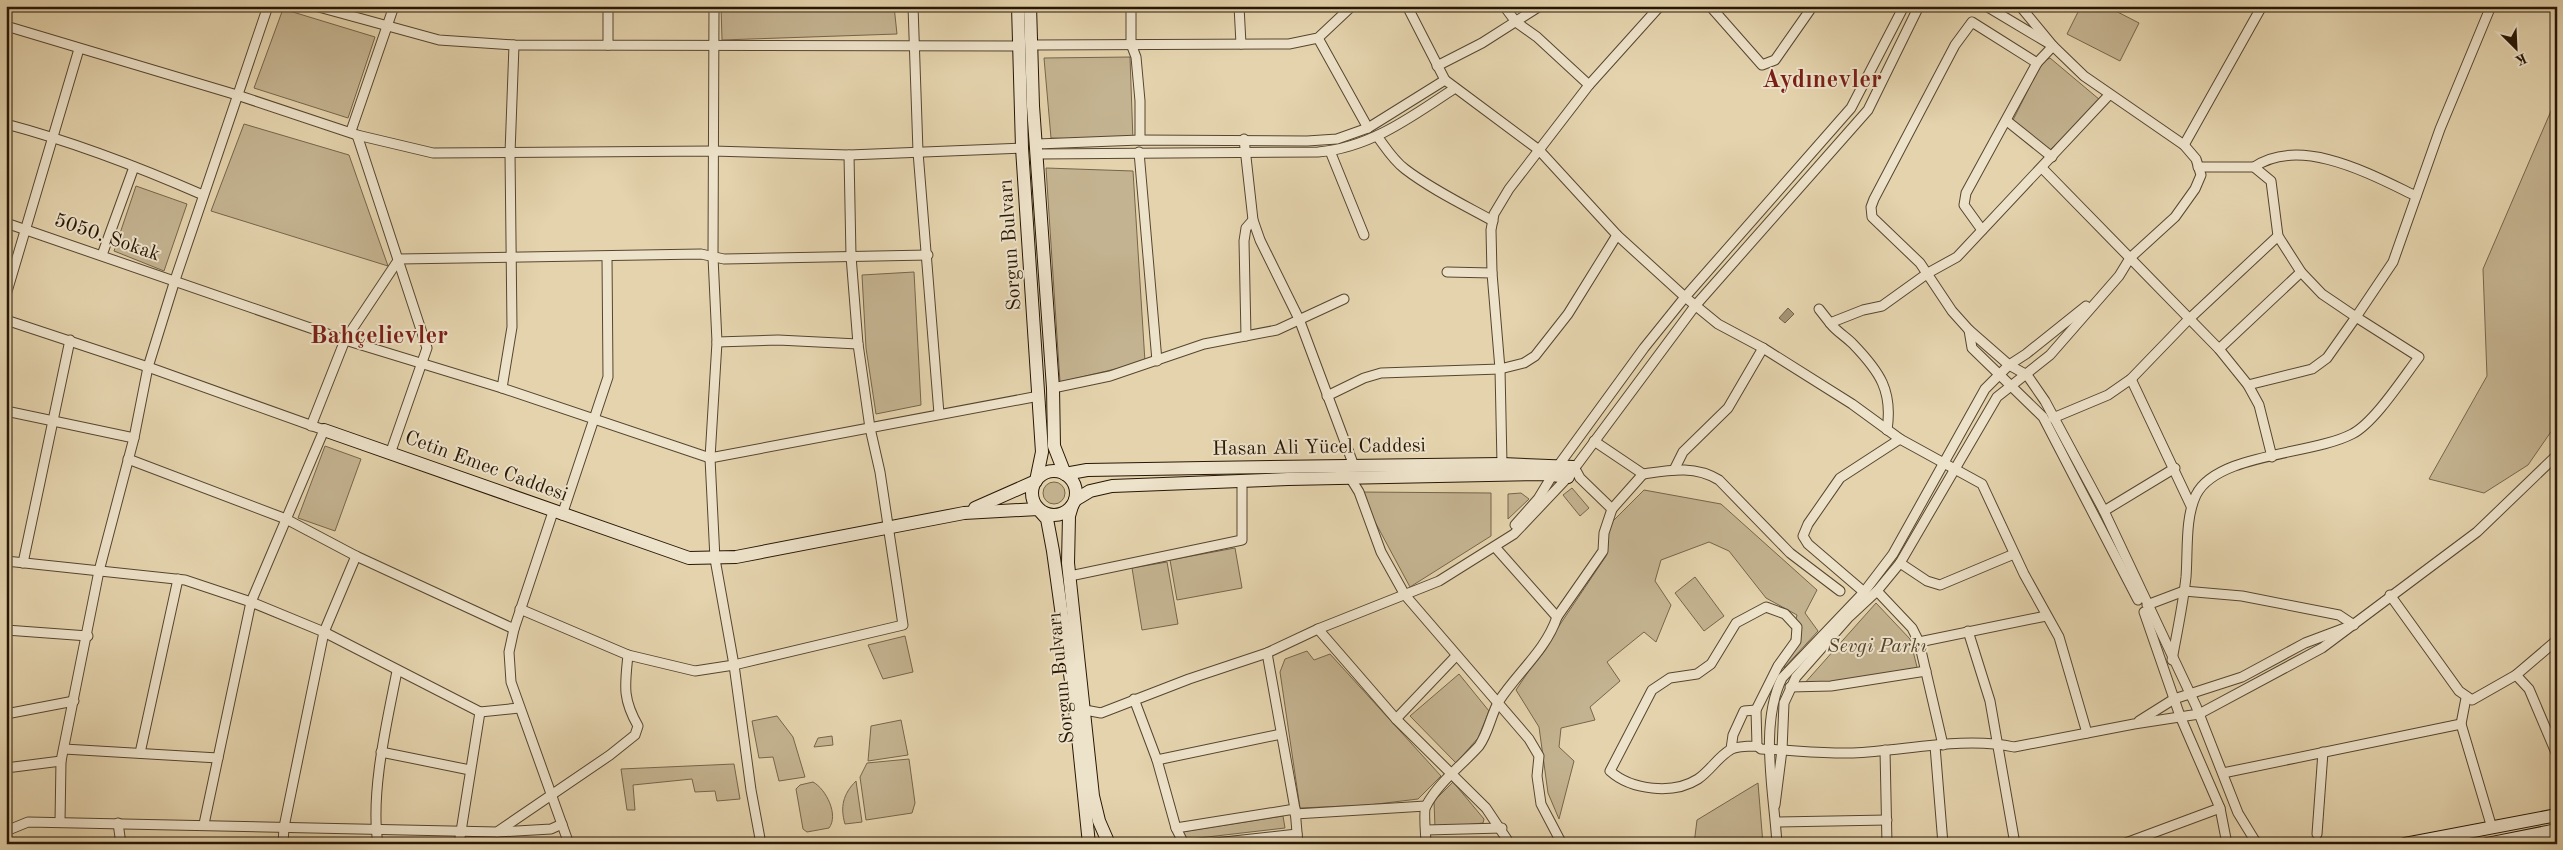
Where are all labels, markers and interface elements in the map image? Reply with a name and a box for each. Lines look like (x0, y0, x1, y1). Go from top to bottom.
north arrow (2490, 22, 2540, 72)
text: K (2513, 50, 2529, 68)
district label: Aydınevler (1762, 68, 1882, 93)
street label: Sorgun Bulvarı (996, 179, 1026, 311)
street label: 5050. Sokak (51, 211, 163, 265)
district label: Bahçelievler (310, 324, 448, 349)
street label: Cetin Emec Caddesi (402, 428, 570, 506)
street label: Hasan Ali Yücel Caddesi (1212, 436, 1426, 460)
street label: Sorgun Bulvarı (1045, 611, 1079, 745)
park label: Sevgi Parkı (1827, 637, 1927, 657)

